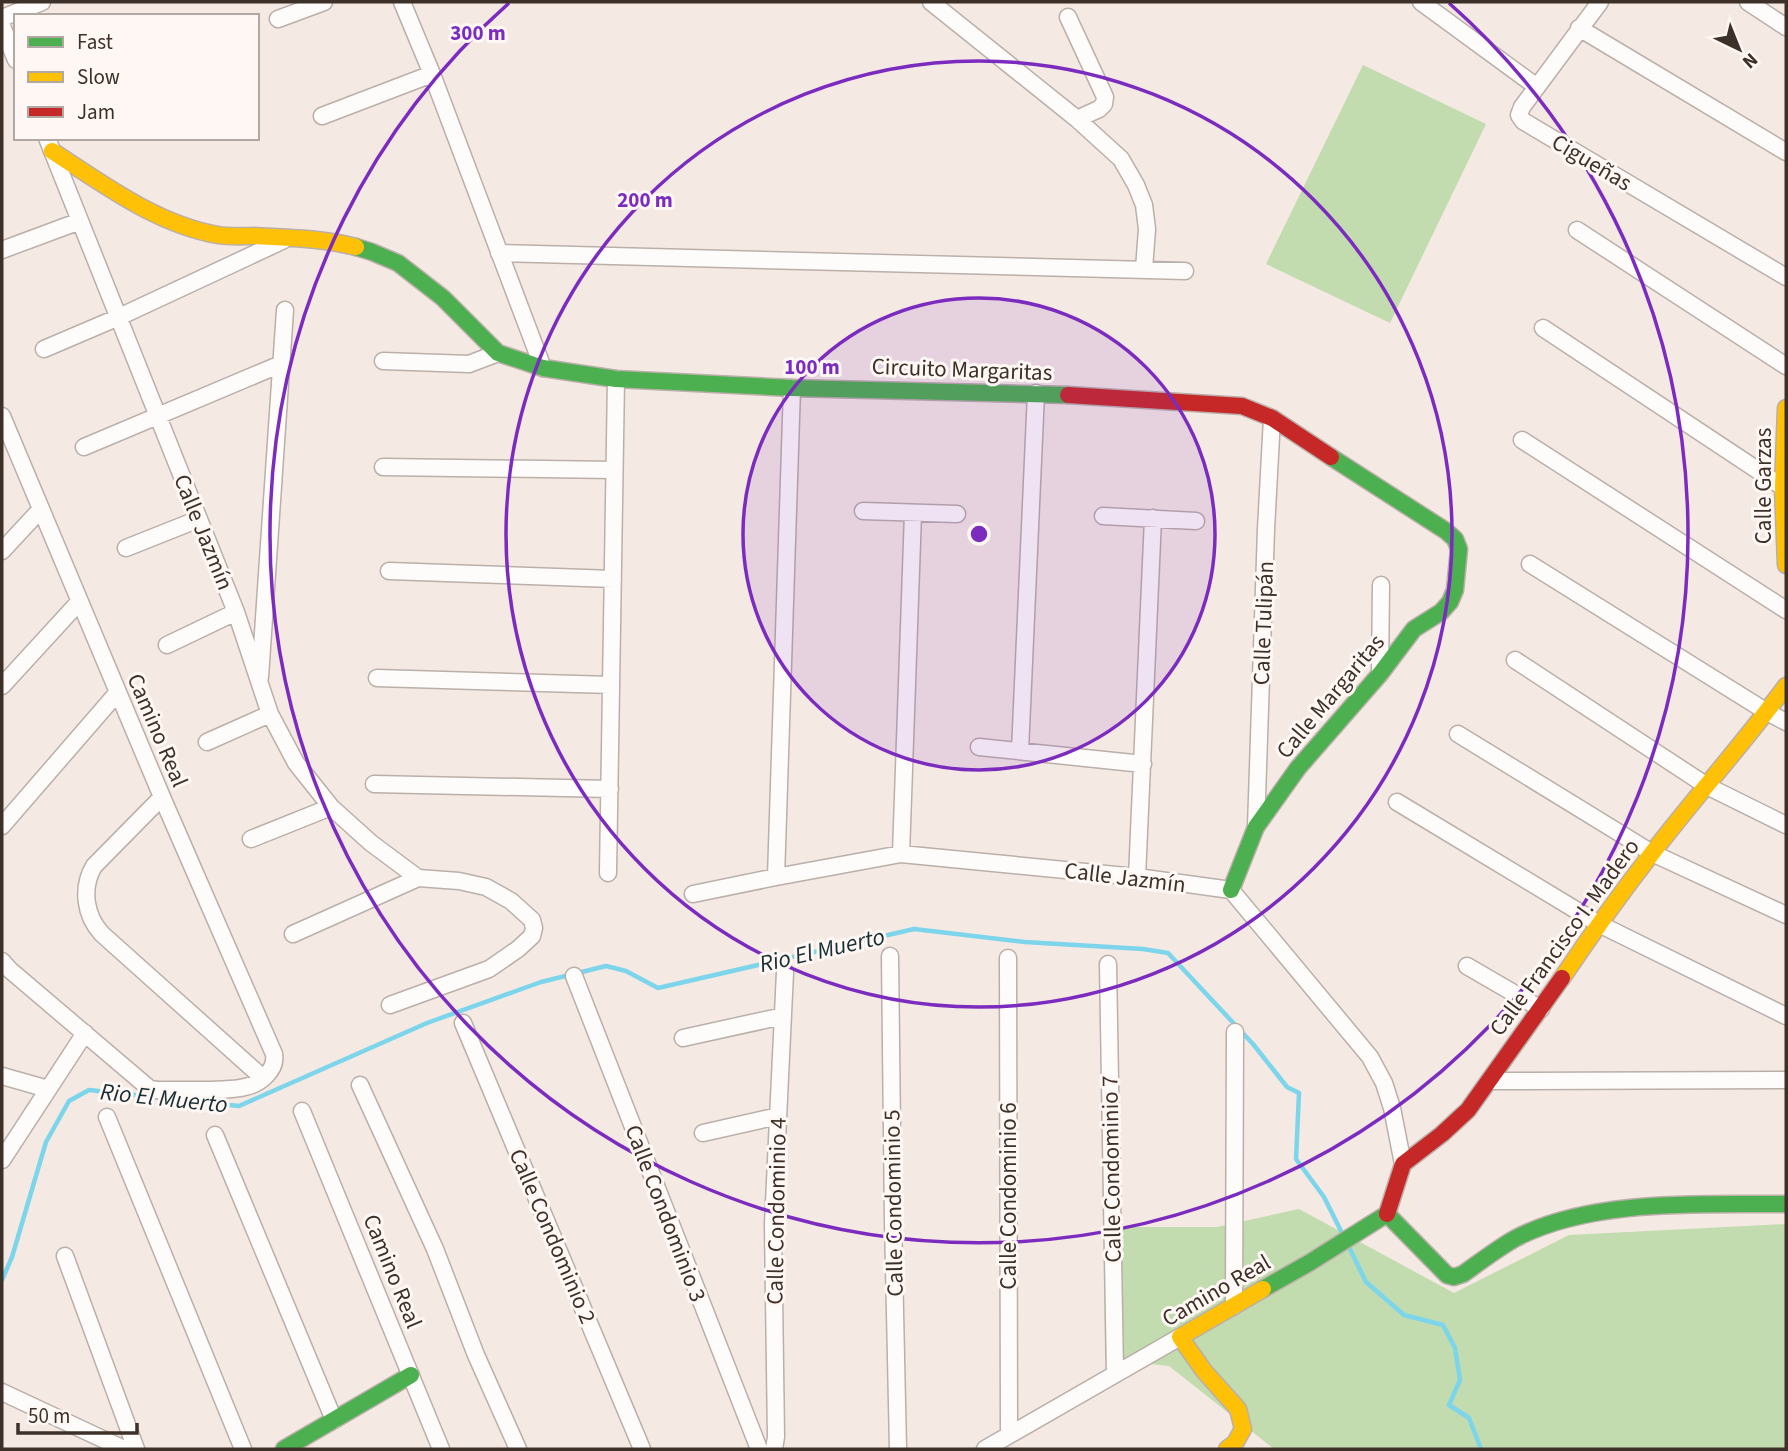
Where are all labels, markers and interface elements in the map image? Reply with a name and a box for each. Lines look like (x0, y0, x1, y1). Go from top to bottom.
legend (14, 14, 259, 140)
north arrow (1704, 14, 1774, 84)
text: 300 m (450, 18, 506, 48)
text: Fast (77, 27, 113, 57)
text: N (1736, 46, 1763, 75)
text: Slow (77, 62, 120, 92)
text: Jam (77, 97, 115, 127)
street label: Cigueñas (1545, 126, 1638, 199)
text: 200 m (617, 185, 673, 215)
street label: Circuito Margaritas (871, 350, 1053, 389)
text: 100 m (784, 352, 840, 382)
street label: Calle Garzas (1747, 428, 1780, 544)
street label: Calle Jazmín (165, 469, 242, 595)
centre of rings (967, 522, 991, 546)
street label: Calle Tulipán (1245, 560, 1282, 686)
street label: Calle Margaritas (1268, 627, 1392, 766)
street label: Camino Real (119, 668, 196, 792)
street label: Calle Francisco I. Madero (1481, 832, 1647, 1043)
street label: Calle Jazmín (1062, 854, 1188, 901)
water label: Rio El Muerto (756, 919, 888, 982)
water label: Rio El Muerto (98, 1074, 229, 1123)
street label: Calle Condominio 7 (1093, 1075, 1130, 1263)
street label: Calle Condominio 6 (992, 1102, 1025, 1290)
street label: Calle Condominio 5 (875, 1109, 912, 1297)
street label: Calle Condominio 4 (758, 1117, 795, 1305)
street label: Calle Condominio 3 (617, 1120, 715, 1307)
street label: Calle Condominio 2 (501, 1144, 604, 1329)
street label: Camino Real (355, 1209, 430, 1333)
street label: Camino Real (1156, 1246, 1277, 1335)
scale bar (18, 1392, 136, 1436)
text: 50 m (28, 1401, 70, 1431)

